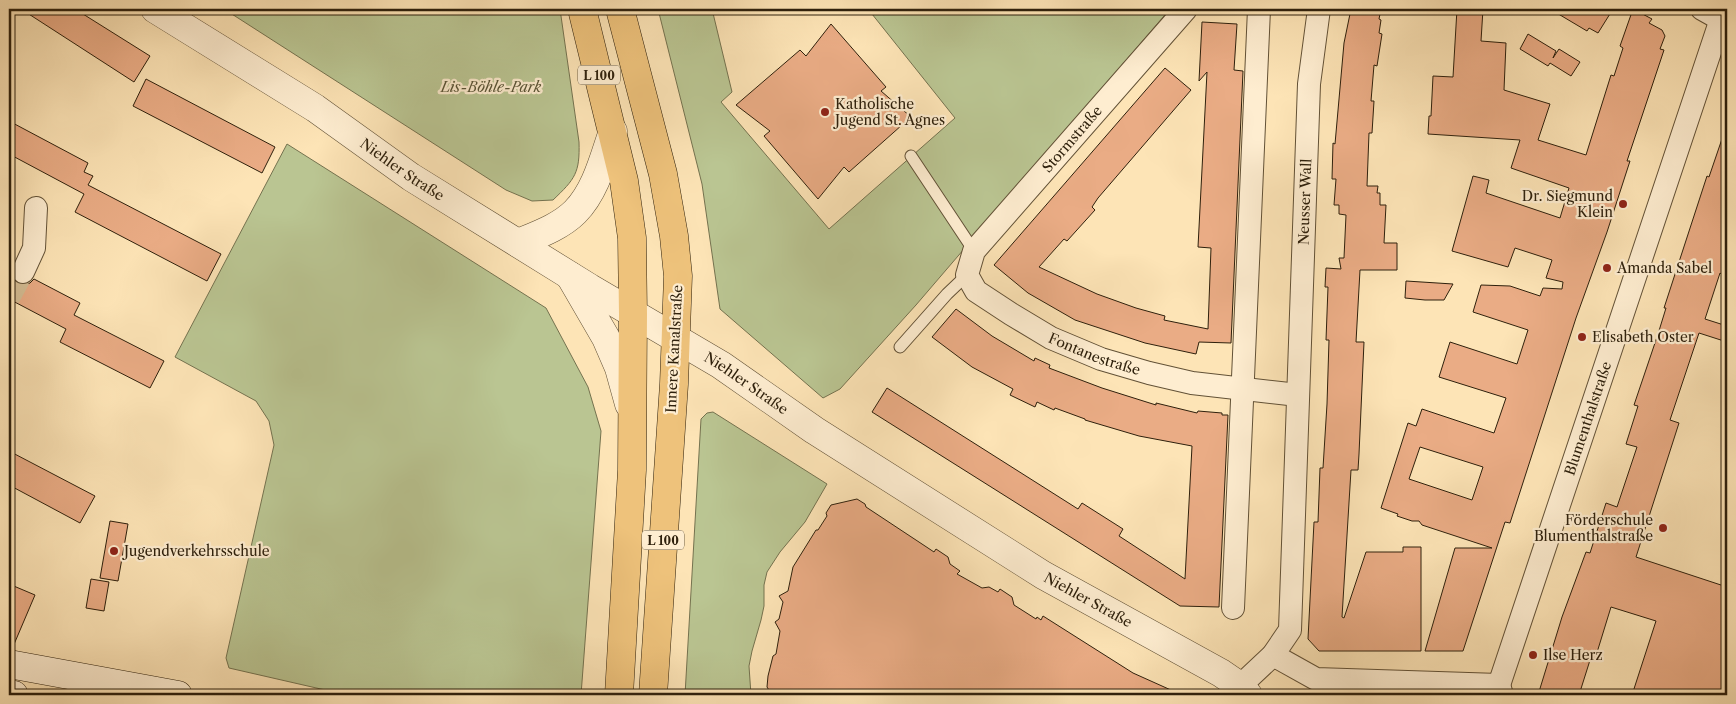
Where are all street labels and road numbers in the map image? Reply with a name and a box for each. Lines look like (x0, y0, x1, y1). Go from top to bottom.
road number: L 100 (578, 66, 620, 84)
street label: Stormstraße (1038, 102, 1106, 176)
street label: Niehler Straße (357, 134, 448, 205)
street label: Neusser Wall (1294, 158, 1315, 245)
street label: Innere Kanalstraße (662, 284, 686, 414)
street label: Fontanestraße (1046, 329, 1143, 379)
street label: Niehler Straße (701, 348, 792, 418)
street label: Blumenthalstraße (1560, 359, 1615, 478)
road number: L 100 (642, 530, 684, 550)
street label: Niehler Straße (1041, 568, 1135, 631)

